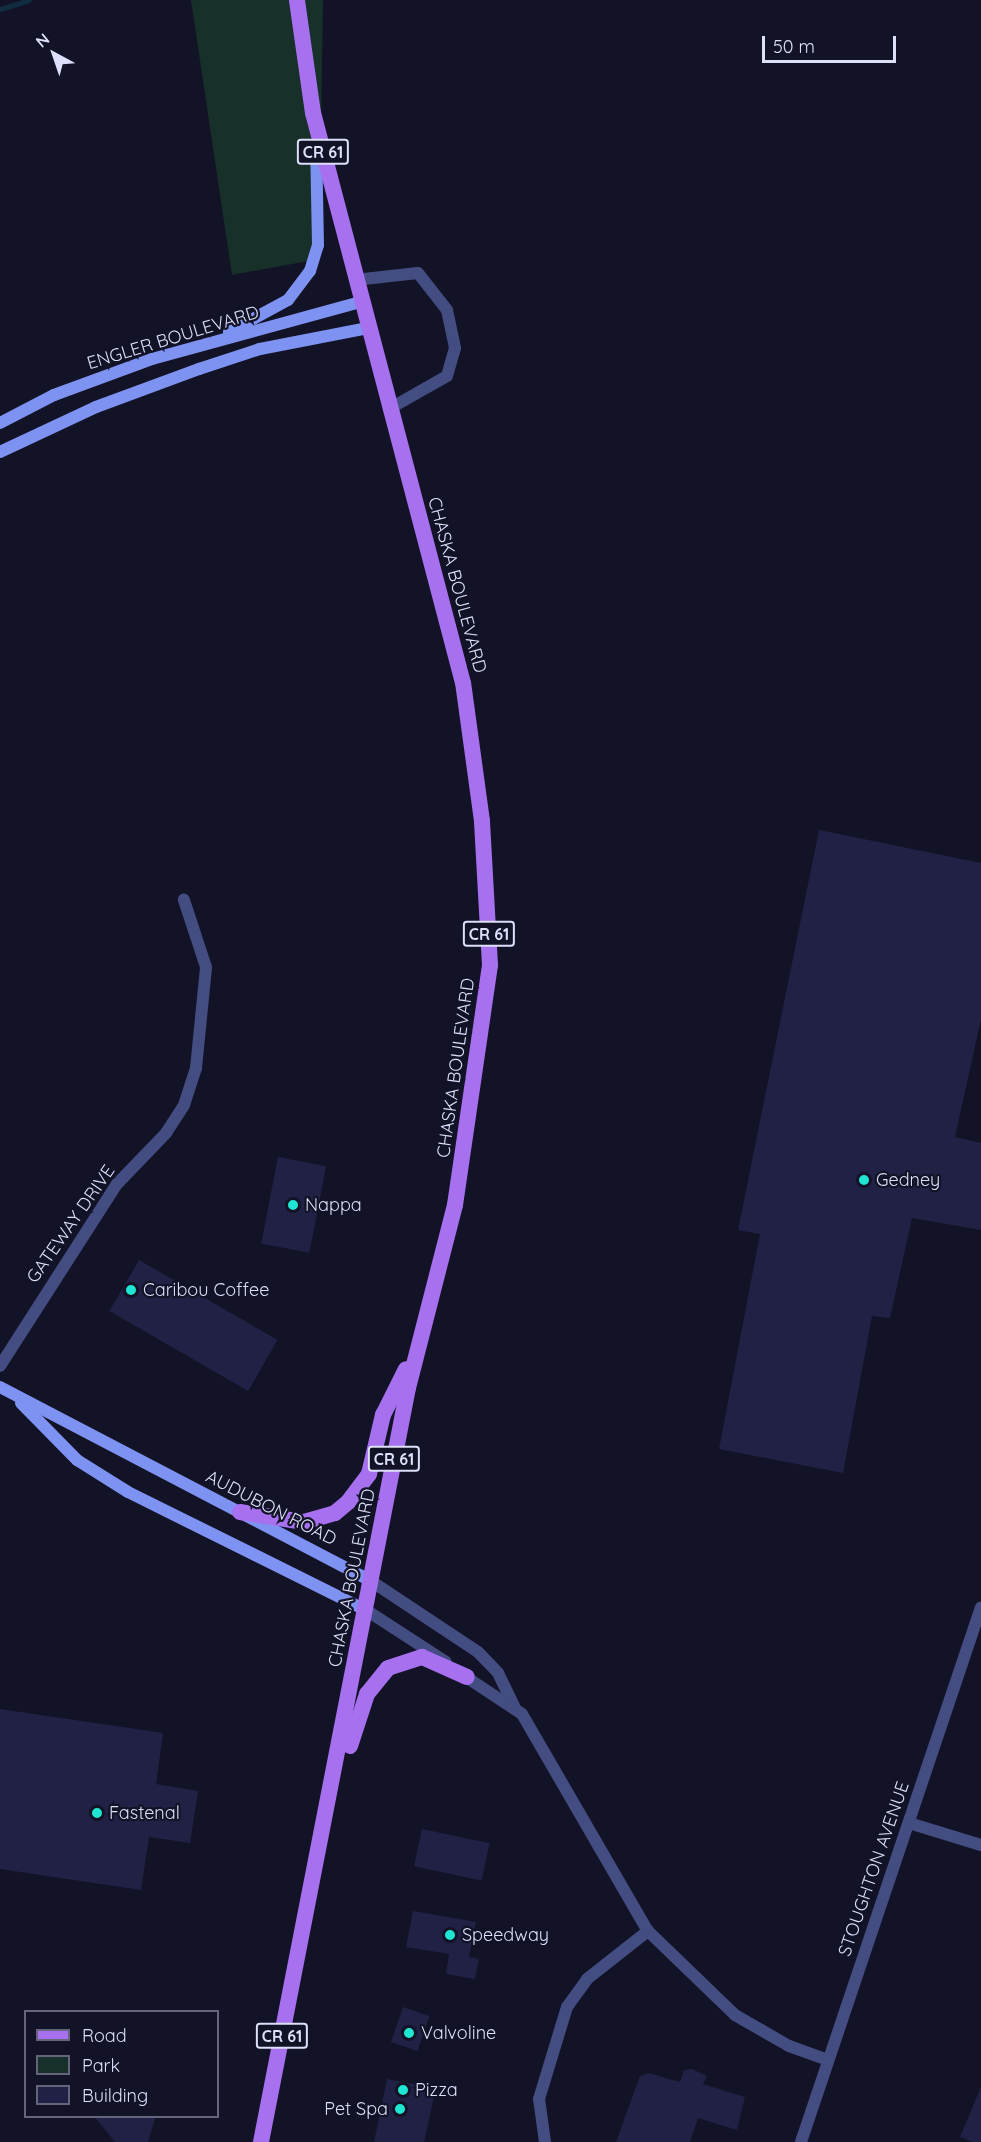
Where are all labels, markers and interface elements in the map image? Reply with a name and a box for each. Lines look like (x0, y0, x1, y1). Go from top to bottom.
north arrow (24, 24, 84, 84)
scale bar (765, 24, 898, 62)
text: N (31, 29, 53, 52)
text: 50 m (773, 35, 815, 58)
road number: CR 61 (296, 139, 350, 165)
street label: ENGLER BOULEVARD (84, 302, 262, 374)
street label: CHASKA BOULEVARD (423, 495, 491, 675)
road number: CR 61 (462, 921, 516, 947)
street label: CHASKA BOULEVARD (433, 977, 479, 1159)
street label: GATEWAY DRIVE (22, 1161, 120, 1287)
place label: Gedney (876, 1169, 940, 1191)
marker: Gedney (857, 1173, 871, 1187)
place label: Nappa (305, 1194, 362, 1216)
marker: Nappa (286, 1198, 300, 1212)
place label: Caribou Coffee (143, 1279, 269, 1301)
marker: Caribou Coffee (124, 1283, 138, 1297)
road number: CR 61 (367, 1446, 421, 1472)
street label: AUDUBON ROAD (202, 1466, 340, 1550)
street label: CHASKA BOULEVARD (324, 1487, 380, 1669)
street label: STOUGHTON AVENUE (834, 1779, 914, 1959)
place label: Fastenal (109, 1802, 180, 1824)
marker: Fastenal (90, 1806, 104, 1820)
place label: Speedway (462, 1924, 549, 1946)
marker: Speedway (443, 1928, 457, 1942)
legend (24, 2010, 219, 2118)
place label: Valvoline (421, 2022, 496, 2044)
road number: CR 61 (255, 2023, 309, 2049)
text: Road (82, 2024, 127, 2047)
marker: Valvoline (402, 2026, 416, 2040)
text: Park (82, 2054, 120, 2077)
place label: Pizza (415, 2079, 458, 2101)
marker: Pizza (396, 2083, 410, 2097)
text: Building (82, 2084, 148, 2107)
place label: Pet Spa (324, 2098, 388, 2120)
marker: Pet Spa (393, 2102, 407, 2116)

